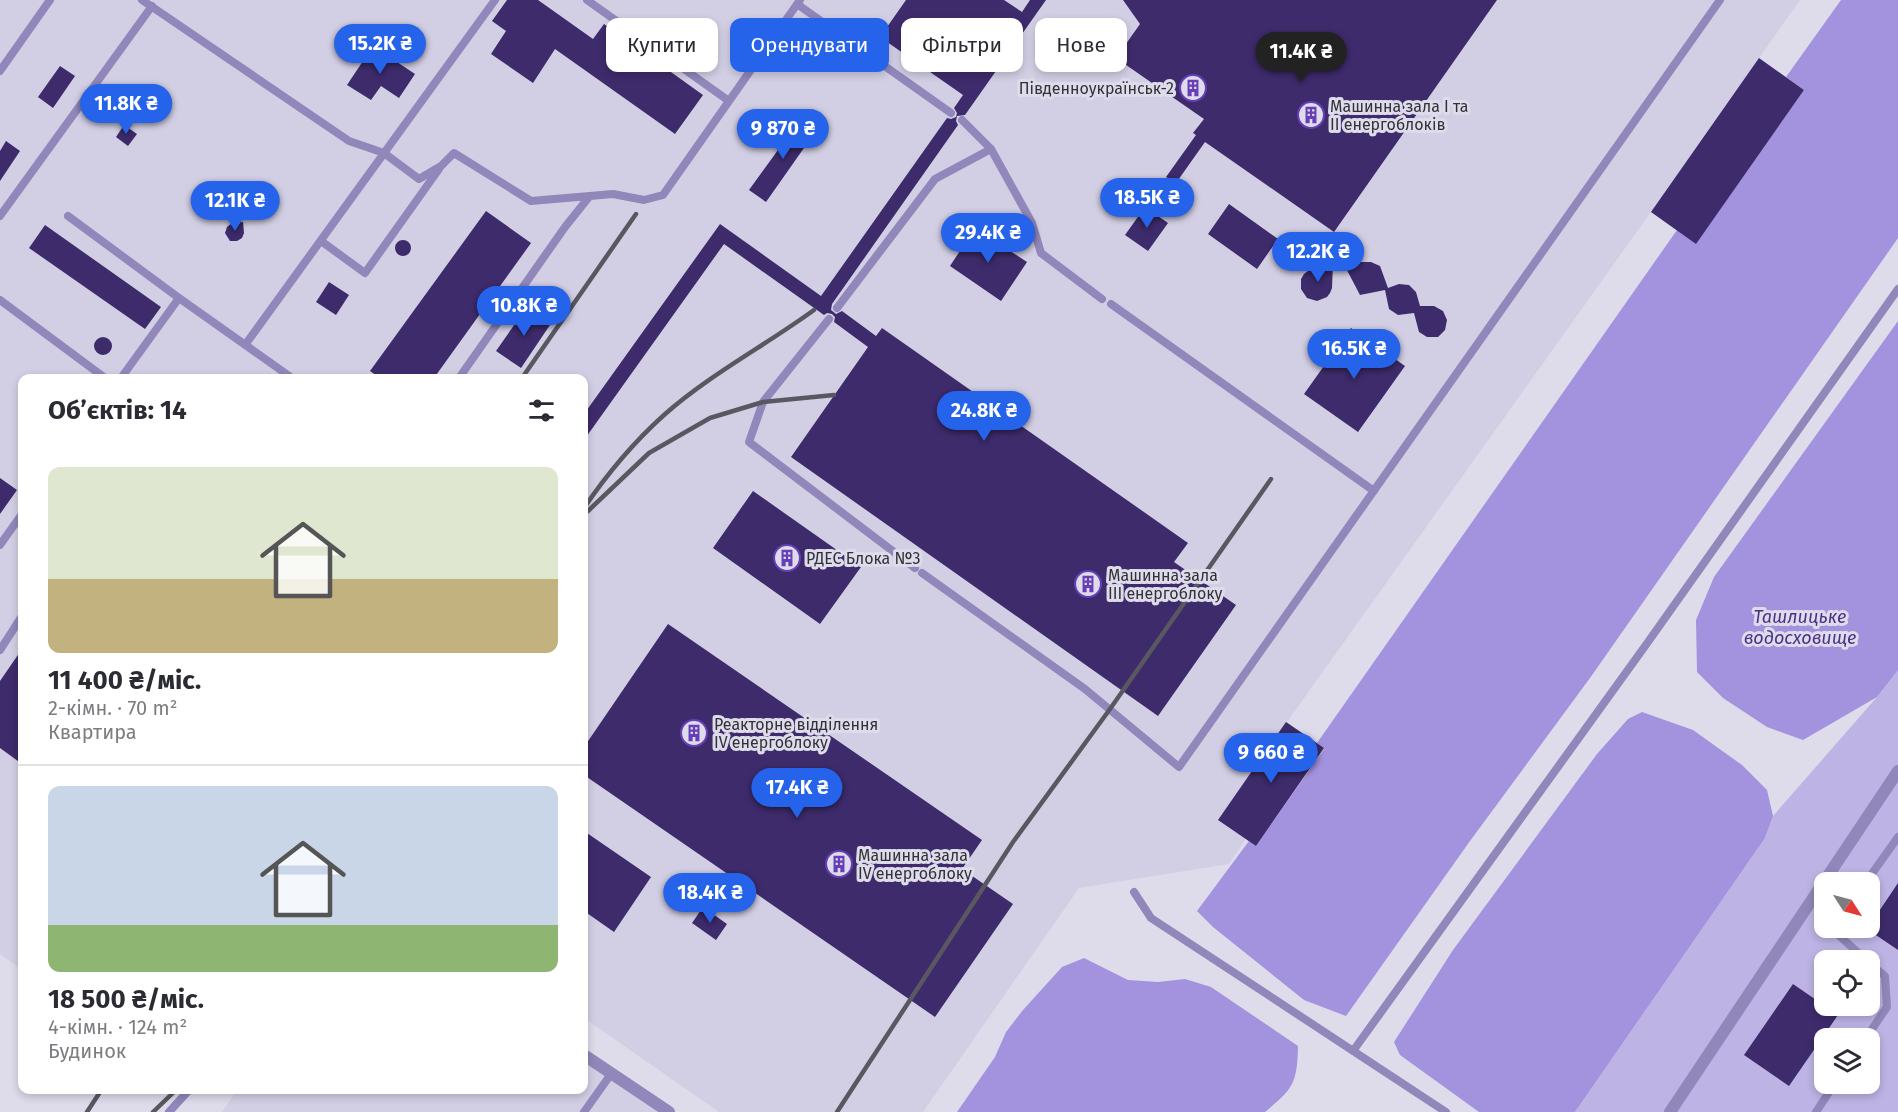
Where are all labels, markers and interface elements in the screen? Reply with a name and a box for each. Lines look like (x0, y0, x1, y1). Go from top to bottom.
chip: Купити (606, 18, 718, 72)
chip: Орендувати (730, 18, 889, 72)
chip: Фільтри (901, 18, 1023, 72)
chip: Нове (1035, 18, 1127, 72)
pin: 15.2K ₴ (325, 24, 435, 75)
text: 15.2K ₴ (348, 31, 412, 55)
pin: 11.4K ₴ (1246, 32, 1356, 83)
text: 11.4K ₴ (1270, 39, 1332, 63)
building icon: Південноукраїнськ-2 (1178, 73, 1208, 103)
place label: Південноукраїнськ-2 (1019, 79, 1174, 98)
pin: 11.8K ₴ (71, 84, 181, 135)
text: 11.8K ₴ (94, 91, 158, 115)
place label: Машинна зала I та II енергоблоків (1330, 97, 1468, 134)
building icon: Машинна зала I та II енергоблоків (1296, 100, 1326, 130)
pin: 9 870 ₴ (728, 109, 838, 160)
text: 9 870 ₴ (751, 116, 815, 140)
pin: 18.5K ₴ (1092, 178, 1202, 229)
pin: 12.1K ₴ (180, 181, 290, 232)
text: 18.5K ₴ (1114, 185, 1180, 209)
text: 12.1K ₴ (205, 188, 265, 212)
pin: 29.4K ₴ (933, 213, 1043, 264)
text: 29.4K ₴ (955, 220, 1021, 244)
pin: 12.2K ₴ (1263, 232, 1373, 283)
text: 12.2K ₴ (1286, 239, 1350, 263)
pin: 10.8K ₴ (469, 286, 579, 337)
text: 10.8K ₴ (491, 293, 557, 317)
pin: 16.5K ₴ (1299, 329, 1409, 380)
text: 16.5K ₴ (1321, 336, 1387, 360)
pin: 24.8K ₴ (929, 391, 1039, 442)
icon: filters (525, 394, 558, 427)
text: Об’єктів: 14 (48, 395, 187, 426)
text: 24.8K ₴ (951, 398, 1017, 422)
icon: home (249, 506, 357, 614)
building icon: РДЕС Блока №3 (772, 543, 802, 573)
place label: РДЕС Блока №3 (806, 549, 920, 568)
place label: Машинна зала III енергоблоку (1108, 566, 1223, 603)
building icon: Машинна зала III енергоблоку (1073, 569, 1103, 599)
water label: Ташлицьке водосховище (1744, 606, 1856, 649)
text: 11 400 ₴/міс. (48, 665, 201, 696)
text: 2-кімн. · 70 m² (48, 696, 178, 720)
place label: Реакторне відділення IV енергоблоку (714, 715, 878, 752)
building icon: Реакторне відділення IV енергоблоку (679, 718, 709, 748)
text: Квартира (48, 720, 137, 744)
pin: 9 660 ₴ (1216, 733, 1326, 784)
text: 9 660 ₴ (1238, 740, 1304, 764)
pin: 17.4K ₴ (742, 768, 852, 819)
text: 17.4K ₴ (765, 775, 829, 799)
icon: home (249, 825, 357, 933)
place label: Машинна зала IV енергоблоку (858, 846, 972, 883)
building icon: Машинна зала IV енергоблоку (824, 849, 854, 879)
north arrow (1814, 872, 1880, 938)
map controls (1814, 872, 1880, 1094)
pin: 18.4K ₴ (655, 873, 765, 924)
text: 18.4K ₴ (677, 880, 743, 904)
button: locate (1814, 950, 1880, 1016)
text: 18 500 ₴/міс. (48, 984, 204, 1015)
text: 4-кімн. · 124 m² (48, 1015, 187, 1039)
button: layers (1814, 1028, 1880, 1094)
text: Будинок (48, 1039, 126, 1063)

